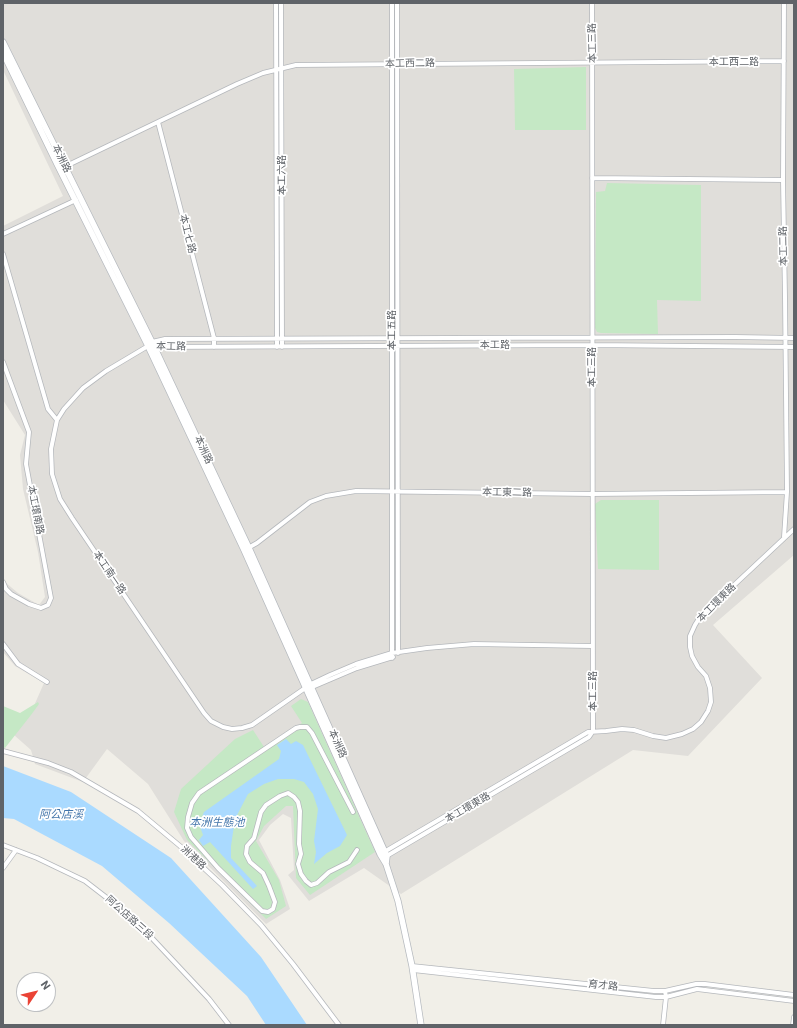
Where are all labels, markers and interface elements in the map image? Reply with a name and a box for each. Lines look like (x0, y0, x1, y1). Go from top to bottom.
street label: 本工三路 (587, 23, 599, 63)
street label: 本工西二路 (709, 56, 759, 68)
street label: 本工西二路 (385, 58, 435, 70)
street label: 本洲路 (49, 143, 73, 175)
street label: 本工六路 (276, 155, 288, 195)
street label: 本工七路 (176, 213, 198, 255)
street label: 本工二路 (778, 226, 790, 266)
street label: 本工五路 (386, 310, 398, 350)
street label: 本工路 (480, 339, 510, 351)
street label: 本工路 (156, 341, 186, 353)
street label: 本工三路 (586, 347, 598, 387)
street label: 本洲路 (191, 434, 215, 466)
street label: 本工環南路 (24, 484, 46, 536)
street label: 本工東二路 (482, 487, 532, 499)
street label: 本工南一路 (90, 549, 128, 597)
street label: 本工環東路 (695, 581, 739, 625)
street label: 本工三路 (587, 671, 599, 711)
street label: 本洲路 (325, 728, 349, 760)
street label: 本工環東路 (443, 790, 493, 826)
water label: 阿公店溪 (39, 808, 83, 822)
water label: 本洲生態池 (190, 816, 244, 830)
street label: 洲港路 (178, 843, 208, 873)
street label: 阿公店路三段 (103, 893, 155, 943)
north arrow (16, 972, 56, 1012)
text: N (38, 978, 53, 992)
street label: 育才路 (587, 978, 619, 994)

